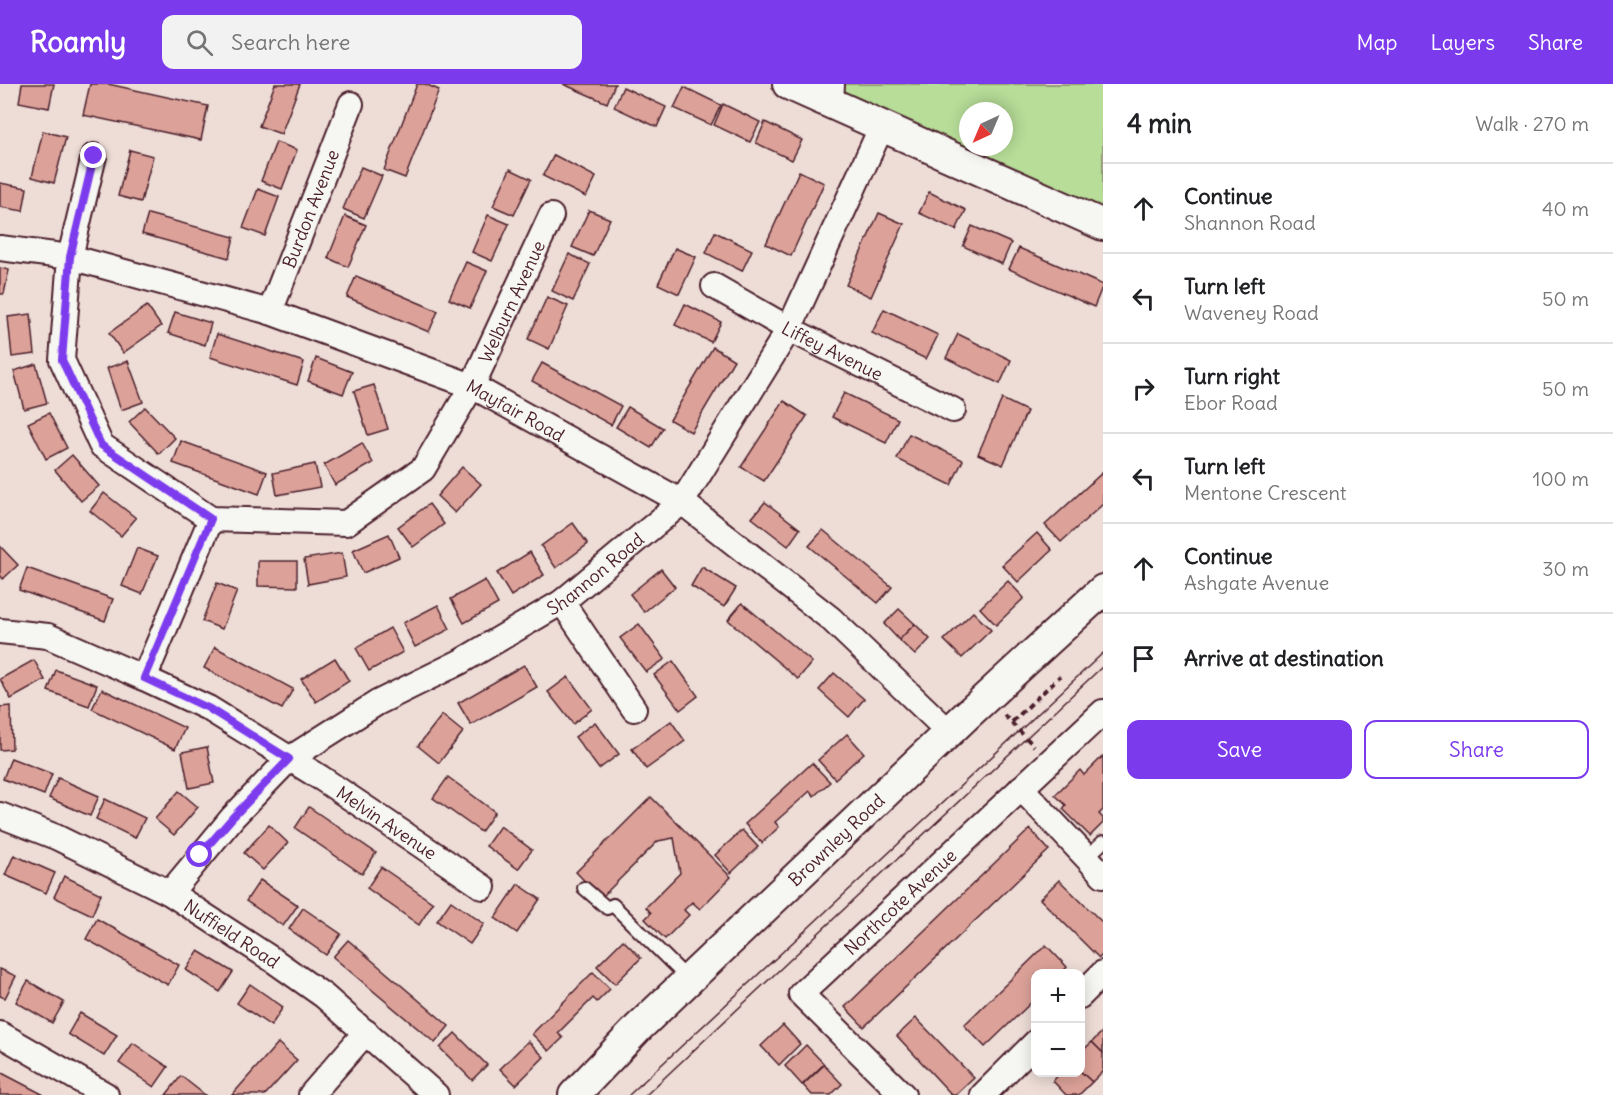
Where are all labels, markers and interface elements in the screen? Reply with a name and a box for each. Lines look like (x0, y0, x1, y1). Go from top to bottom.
search box (162, 15, 582, 69)
text: Roamly (30, 24, 126, 60)
icon: search (183, 26, 216, 59)
text: Search here (231, 28, 350, 56)
text: Map (1357, 29, 1397, 56)
text: Layers (1430, 29, 1495, 56)
text: Share (1528, 29, 1583, 56)
north arrow (959, 102, 1013, 156)
text: 4 min (1127, 107, 1192, 140)
text: Walk · 270 m (1475, 111, 1589, 136)
route end (80, 142, 106, 168)
street label: Burdon Avenue (277, 146, 344, 271)
text: Continue (1184, 182, 1273, 210)
icon: ahead (1127, 192, 1160, 225)
text: 40 m (1542, 196, 1589, 221)
text: Shannon Road (1184, 210, 1316, 235)
street label: Welburn Avenue (473, 237, 550, 366)
text: Turn left (1184, 272, 1265, 300)
icon: left (1127, 282, 1160, 315)
text: 50 m (1542, 286, 1589, 311)
text: Waveney Road (1184, 300, 1319, 325)
street label: Liffey Avenue (778, 316, 887, 385)
text: Turn right (1184, 362, 1280, 390)
icon: right (1127, 372, 1160, 405)
street label: Mayfair Road (462, 374, 569, 447)
text: 50 m (1542, 376, 1589, 401)
text: Ebor Road (1184, 390, 1278, 415)
text: Turn left (1184, 452, 1265, 480)
icon: left (1127, 462, 1160, 495)
text: 100 m (1532, 466, 1589, 491)
text: Mentone Crescent (1184, 480, 1347, 505)
street label: Shannon Road (542, 527, 649, 620)
text: Continue (1184, 542, 1273, 570)
icon: ahead (1127, 552, 1160, 585)
text: 30 m (1542, 556, 1589, 581)
text: Ashgate Avenue (1184, 570, 1329, 595)
icon: arrive (1127, 642, 1160, 675)
text: Arrive at destination (1184, 644, 1384, 672)
button: Save (1127, 720, 1352, 779)
button: Share (1364, 720, 1589, 779)
street label: Melvin Avenue (332, 780, 441, 864)
street label: Brownley Road (783, 788, 889, 891)
route start (186, 841, 212, 867)
street label: Northcote Avenue (839, 844, 961, 960)
street label: Nuffield Road (180, 894, 285, 973)
map controls (1031, 969, 1085, 1077)
button: + (1031, 969, 1085, 1023)
button: − (1031, 1023, 1085, 1077)

